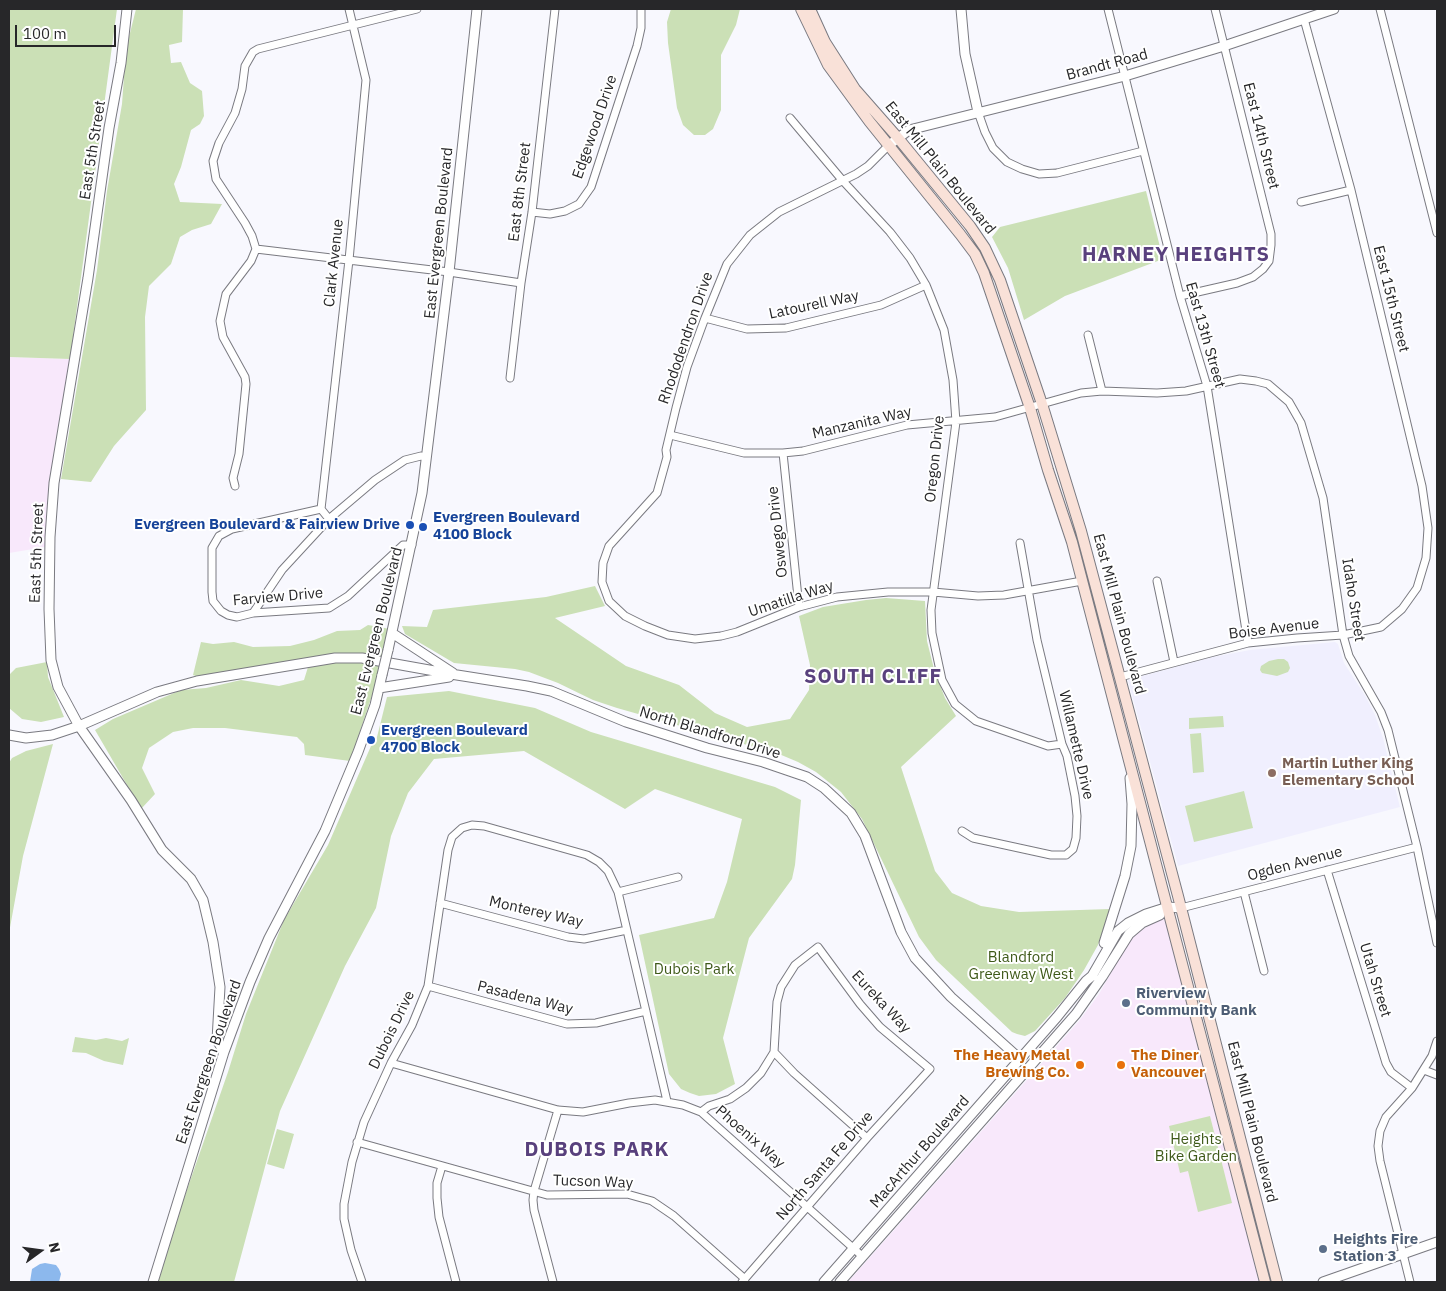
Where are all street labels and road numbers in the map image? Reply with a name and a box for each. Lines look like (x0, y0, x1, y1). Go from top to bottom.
street label: Brandt Road (1064, 45, 1150, 85)
street label: Edgewood Drive (569, 73, 621, 181)
street label: East 14th Street (1239, 81, 1283, 191)
street label: East Mill Plain Boulevard (881, 98, 999, 238)
street label: East 5th Street (76, 99, 110, 201)
street label: East 8th Street (505, 141, 535, 243)
street label: East Evergreen Boulevard (421, 146, 457, 320)
street label: Clark Avenue (320, 218, 348, 308)
street label: East 15th Street (1369, 244, 1413, 354)
street label: Rhododendron Drive (655, 270, 717, 406)
street label: East 13th Street (1181, 280, 1229, 390)
street label: Latourell Way (767, 287, 861, 323)
street label: Manzanita Way (811, 403, 913, 443)
street label: Oregon Drive (921, 415, 949, 503)
street label: Oswego Drive (764, 485, 792, 579)
street label: East 5th Street (26, 503, 48, 603)
street label: East Mill Plain Boulevard (1089, 532, 1149, 696)
street label: East Evergreen Boulevard (347, 545, 407, 717)
street label: Idaho Street (1338, 557, 1368, 643)
street label: Umatilla Way (746, 577, 836, 621)
street label: Farview Drive (232, 584, 324, 610)
street label: Boise Avenue (1228, 615, 1320, 643)
street label: Willamette Drive (1055, 689, 1097, 801)
street label: North Blandford Drive (637, 703, 783, 763)
street label: Ogden Avenue (1246, 843, 1344, 885)
street label: Monterey Way (487, 892, 585, 932)
street label: Utah Street (1355, 941, 1395, 1019)
street label: Eureka Way (847, 967, 915, 1037)
street label: Pasadena Way (475, 977, 575, 1019)
street label: East Evergreen Boulevard (172, 978, 246, 1146)
street label: Dubois Drive (365, 988, 419, 1072)
street label: East Mill Plain Boulevard (1223, 1039, 1281, 1205)
street label: MacArthur Boulevard (866, 1092, 974, 1212)
street label: Phoenix Way (712, 1102, 788, 1172)
street label: North Santa Fe Drive (773, 1108, 877, 1224)
street label: Tucson Way (553, 1172, 633, 1192)

